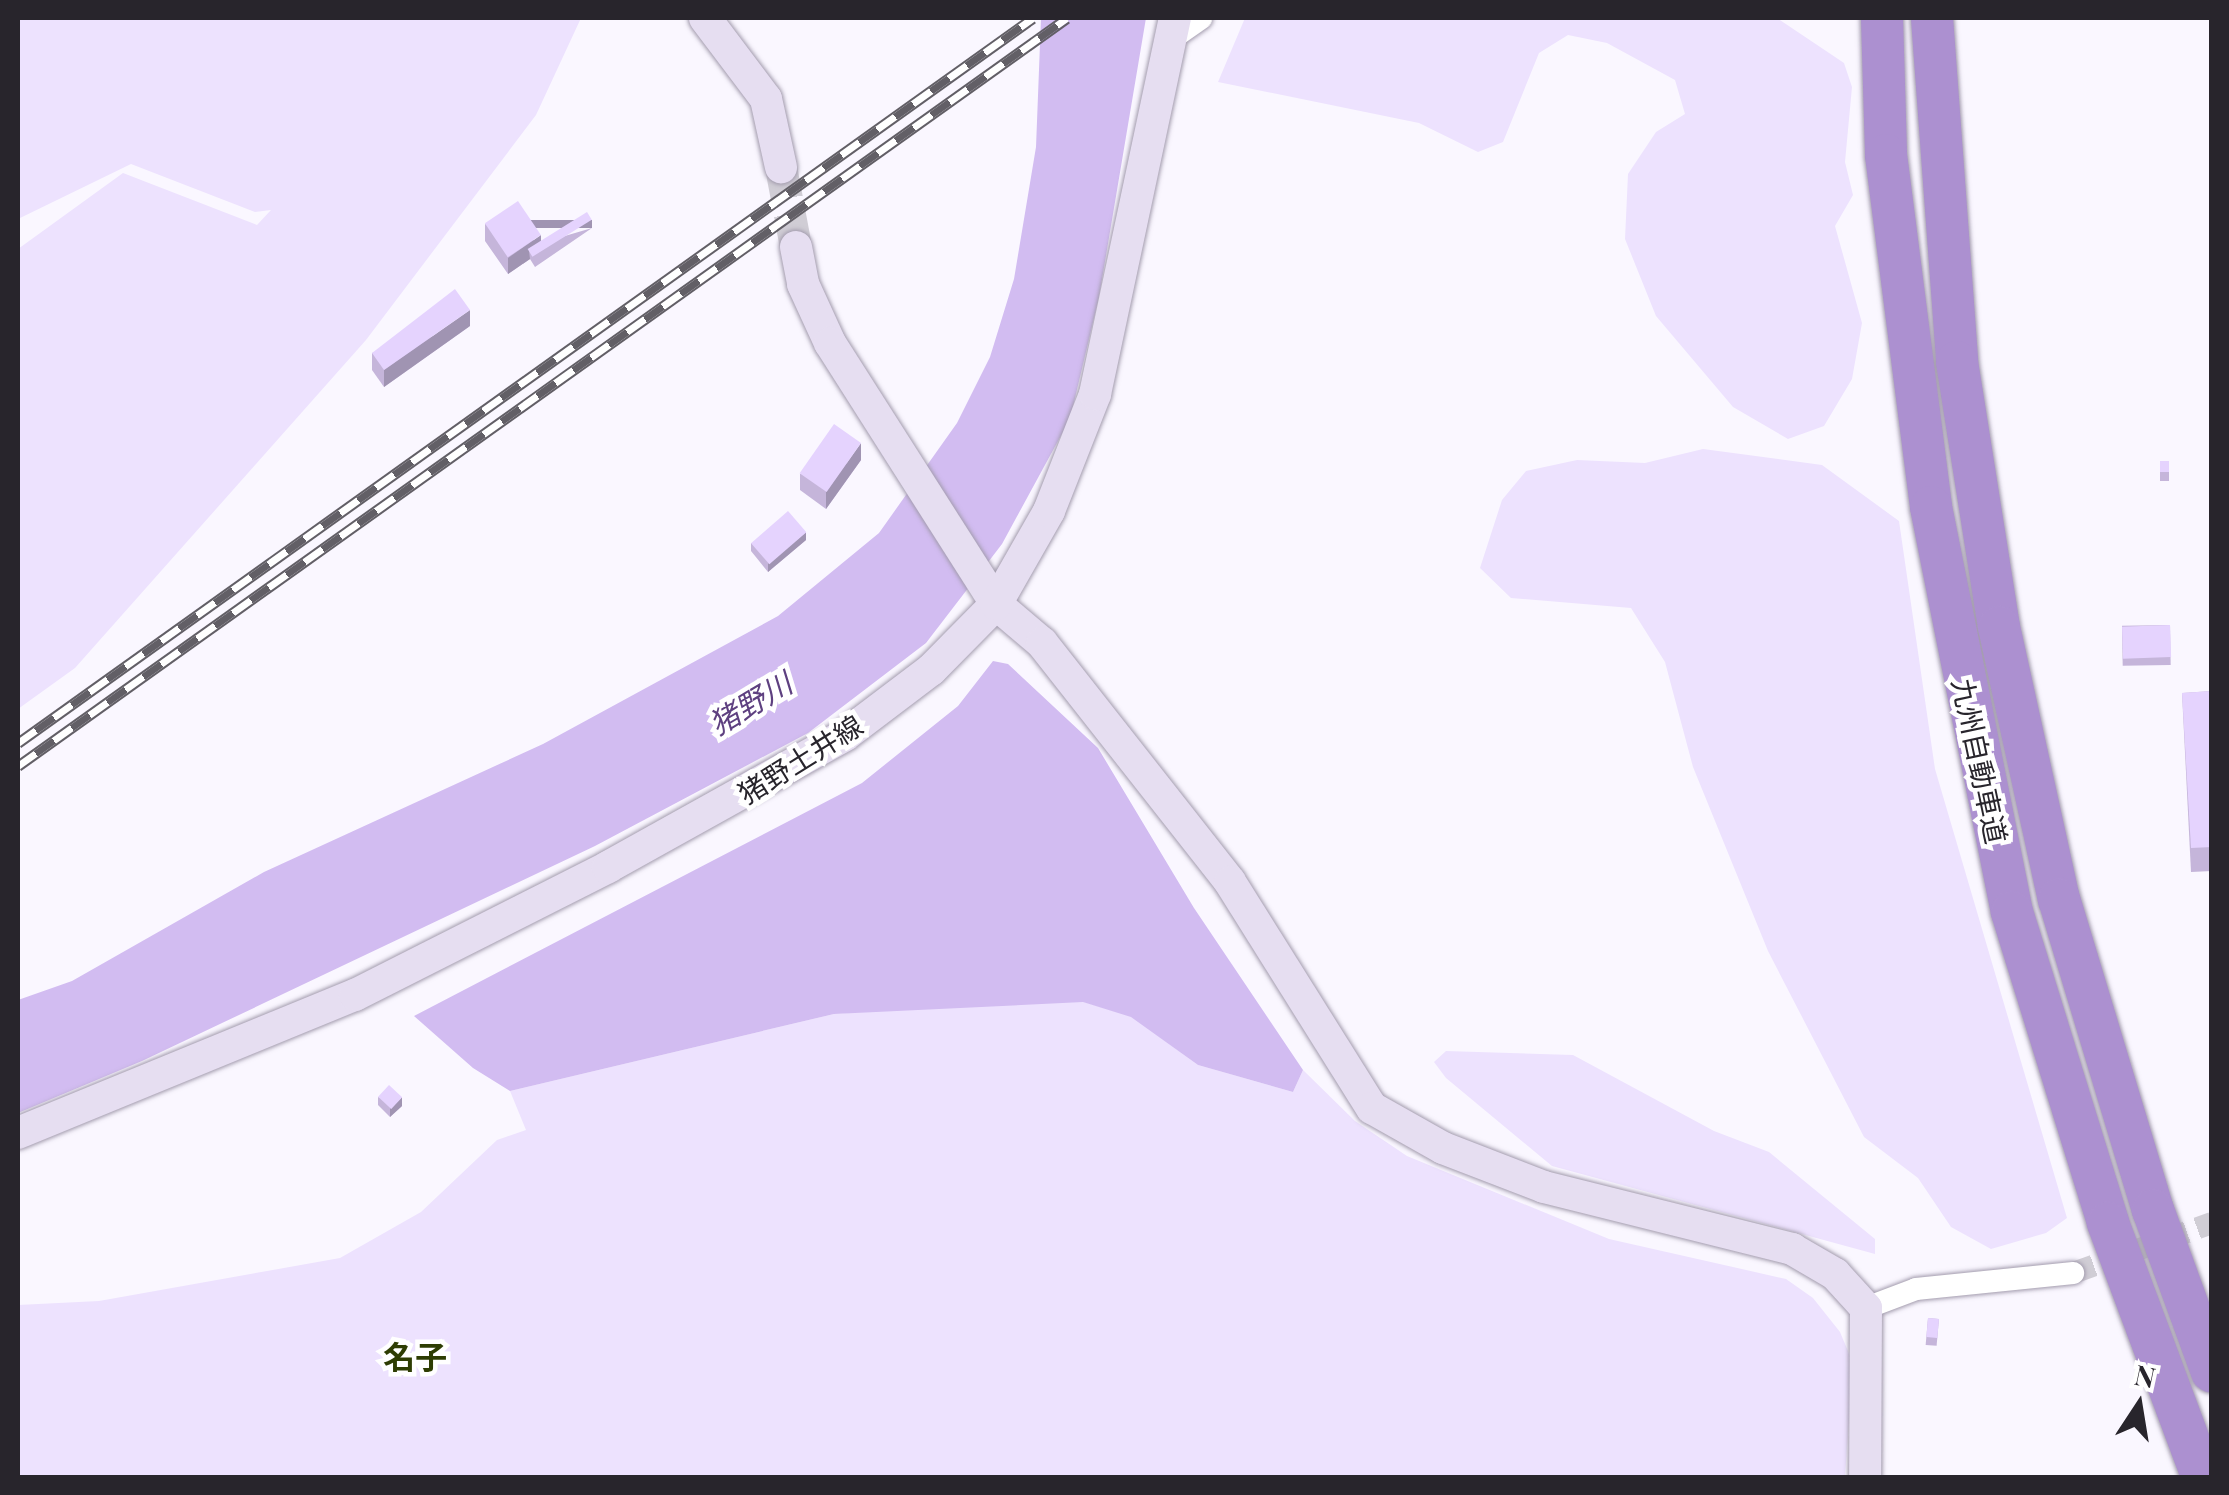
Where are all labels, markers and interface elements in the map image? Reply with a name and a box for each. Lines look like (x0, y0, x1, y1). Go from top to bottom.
water label: 猪野川 (702, 664, 798, 742)
street label: 九州自動車道 (1946, 675, 2014, 847)
street label: 猪野土井線 (732, 708, 868, 810)
district label: 名子 (383, 1337, 447, 1375)
north arrow (2089, 1355, 2189, 1455)
text: N (2132, 1355, 2159, 1395)

